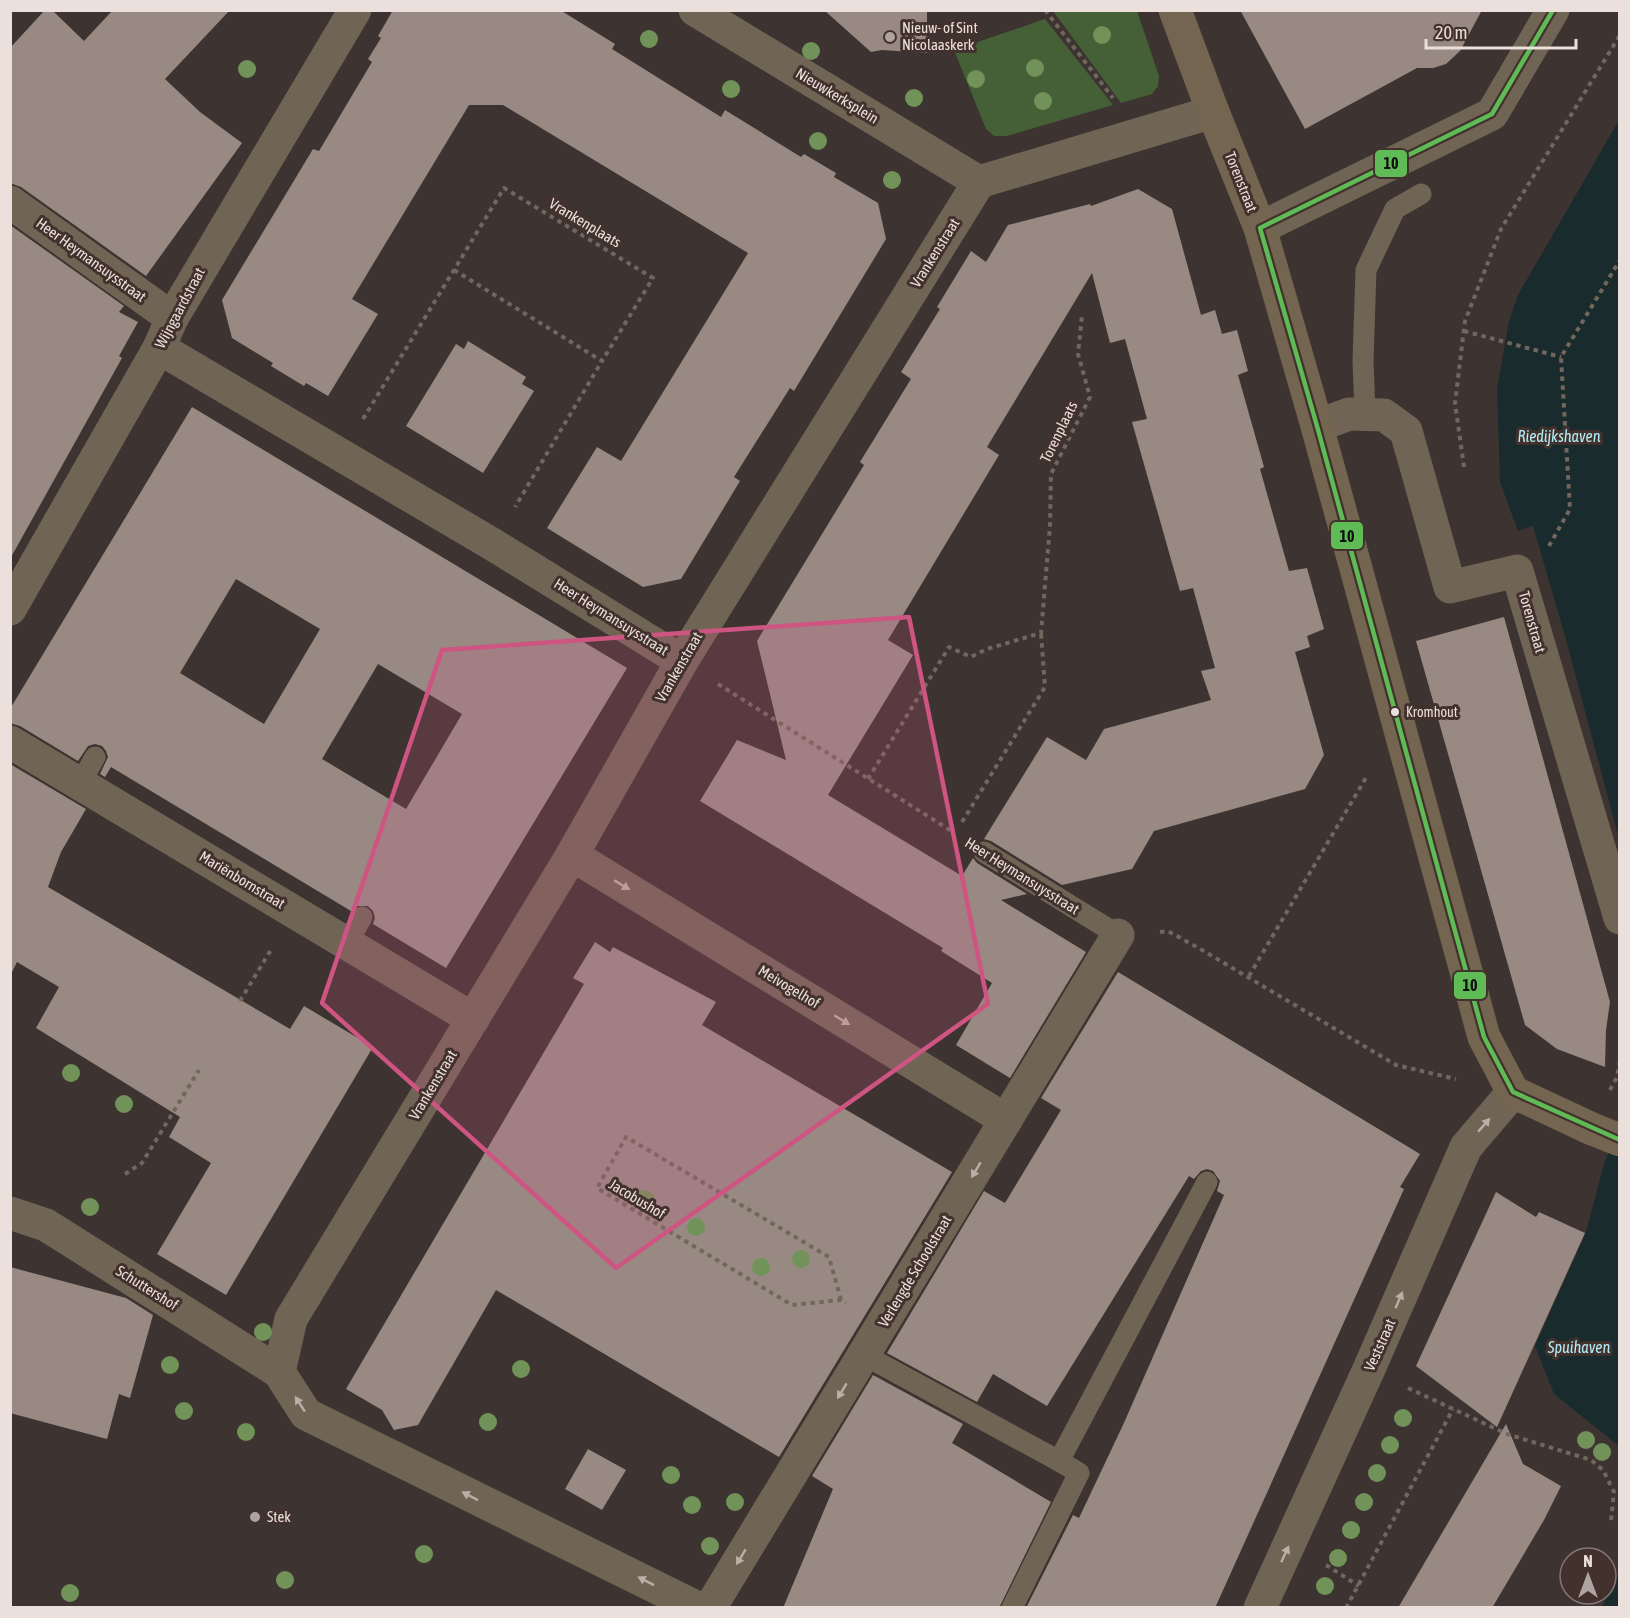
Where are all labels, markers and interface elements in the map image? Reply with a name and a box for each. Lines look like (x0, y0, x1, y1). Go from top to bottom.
scale bar (1426, 12, 1576, 50)
place label: Nieuw- of Sint Nicolaaskerk (902, 19, 978, 53)
text: 20 m (1435, 22, 1467, 43)
marker: Nieuw- of Sint Nicolaaskerk (883, 30, 897, 44)
street label: Nieuwkerksplein (793, 64, 882, 127)
street label: Torenstraat (1222, 149, 1261, 214)
line badge: 10 (1374, 149, 1408, 178)
text: 10 (1383, 154, 1399, 172)
street label: Vrankenplaats (546, 194, 624, 251)
street label: Heer Heymansuysstraat (33, 214, 149, 305)
street label: Vrankenstraat (907, 215, 962, 290)
street label: Wijngaardstraat (151, 265, 208, 351)
street label: Torenplaats (1036, 398, 1081, 465)
water label: Riedijkshaven (1518, 427, 1601, 446)
line badge: 10 (1330, 521, 1364, 550)
text: 10 (1339, 527, 1355, 545)
street label: Heer Heymansuysstraat (551, 575, 671, 659)
street label: Torenstraat (1516, 589, 1549, 655)
street label: Vrankenstraat (652, 629, 705, 705)
place label: Kromhout (1406, 704, 1458, 720)
marker: Kromhout (1389, 706, 1401, 718)
street label: Heer Heymansuysstraat (962, 834, 1082, 918)
street label: Mariënbornstraat (196, 847, 288, 912)
one-way arrow (614, 880, 630, 891)
street label: Meivogelhof (755, 962, 823, 1012)
line badge: 10 (1453, 971, 1487, 1000)
text: 10 (1462, 976, 1478, 994)
one-way arrow (834, 1014, 850, 1025)
street label: Vrankenstraat (405, 1047, 460, 1123)
one-way arrow (1477, 1118, 1490, 1133)
one-way arrow (970, 1162, 981, 1178)
street label: Jacobushof (606, 1175, 668, 1222)
street label: Verlengde Schoolstraat (874, 1212, 955, 1330)
street label: Schuttershof (113, 1262, 181, 1313)
one-way arrow (1395, 1291, 1405, 1309)
street label: Veststraat (1361, 1316, 1399, 1374)
water label: Spuihaven (1547, 1338, 1610, 1357)
one-way arrow (837, 1383, 848, 1399)
one-way arrow (295, 1396, 306, 1412)
one-way arrow (462, 1491, 479, 1500)
place label: Stek (267, 1508, 291, 1525)
marker: Stek (248, 1510, 262, 1524)
one-way arrow (1280, 1546, 1289, 1563)
north arrow (1558, 1546, 1618, 1606)
one-way arrow (735, 1549, 746, 1565)
text: N (1583, 1552, 1593, 1570)
one-way arrow (637, 1576, 654, 1586)

